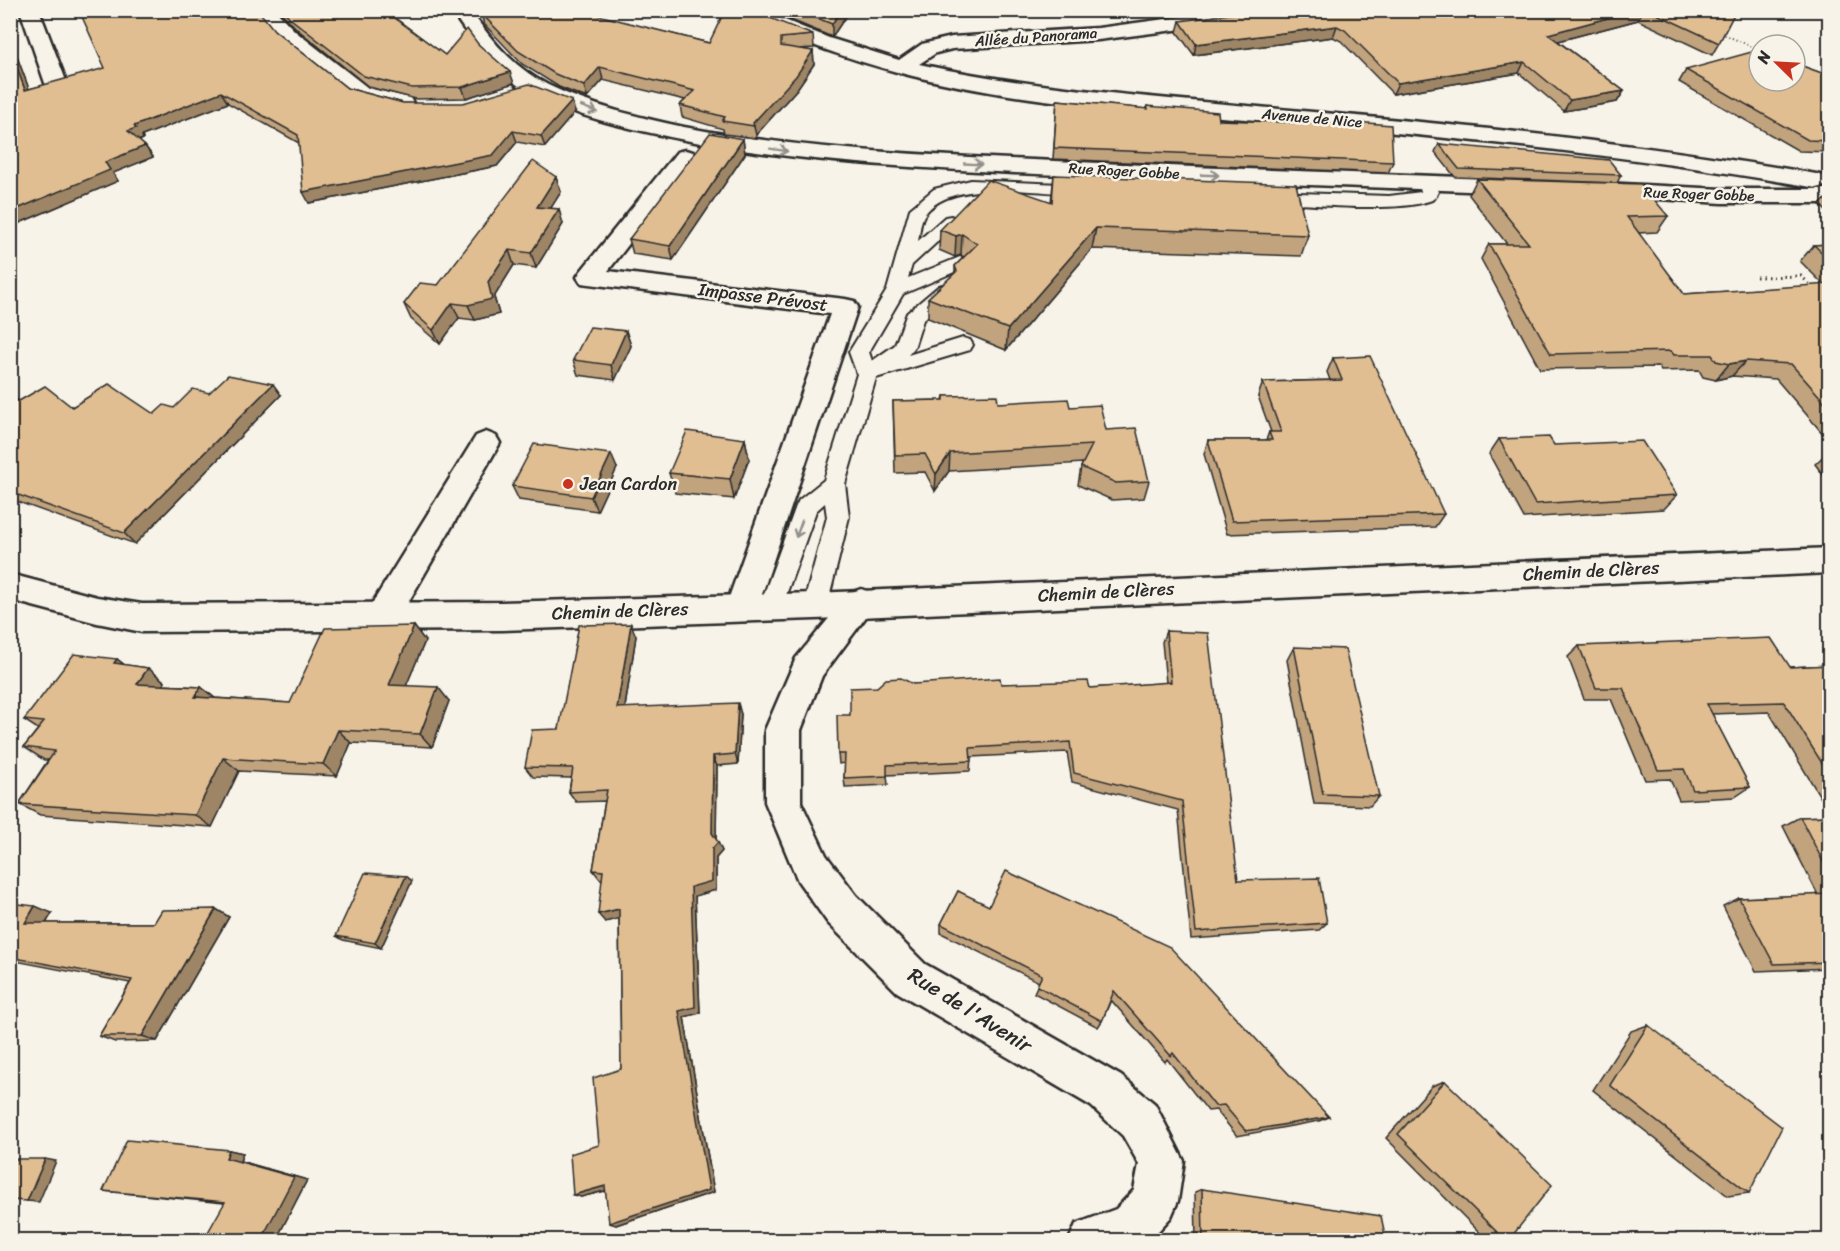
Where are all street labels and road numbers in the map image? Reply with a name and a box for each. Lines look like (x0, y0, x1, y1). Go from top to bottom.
street label: Allée du Panorama (973, 20, 1099, 54)
street label: Avenue de Nice (1260, 101, 1363, 135)
street label: Rue Roger Gobbe (1068, 155, 1180, 187)
street label: Rue Roger Gobbe (1643, 179, 1755, 209)
street label: Impasse Prévost (696, 273, 830, 321)
street label: Chemin de Clères (1522, 551, 1661, 591)
street label: Chemin de Clères (1037, 572, 1176, 612)
street label: Chemin de Clères (551, 593, 689, 629)
street label: Rue de l'Avenir (900, 957, 1041, 1064)

